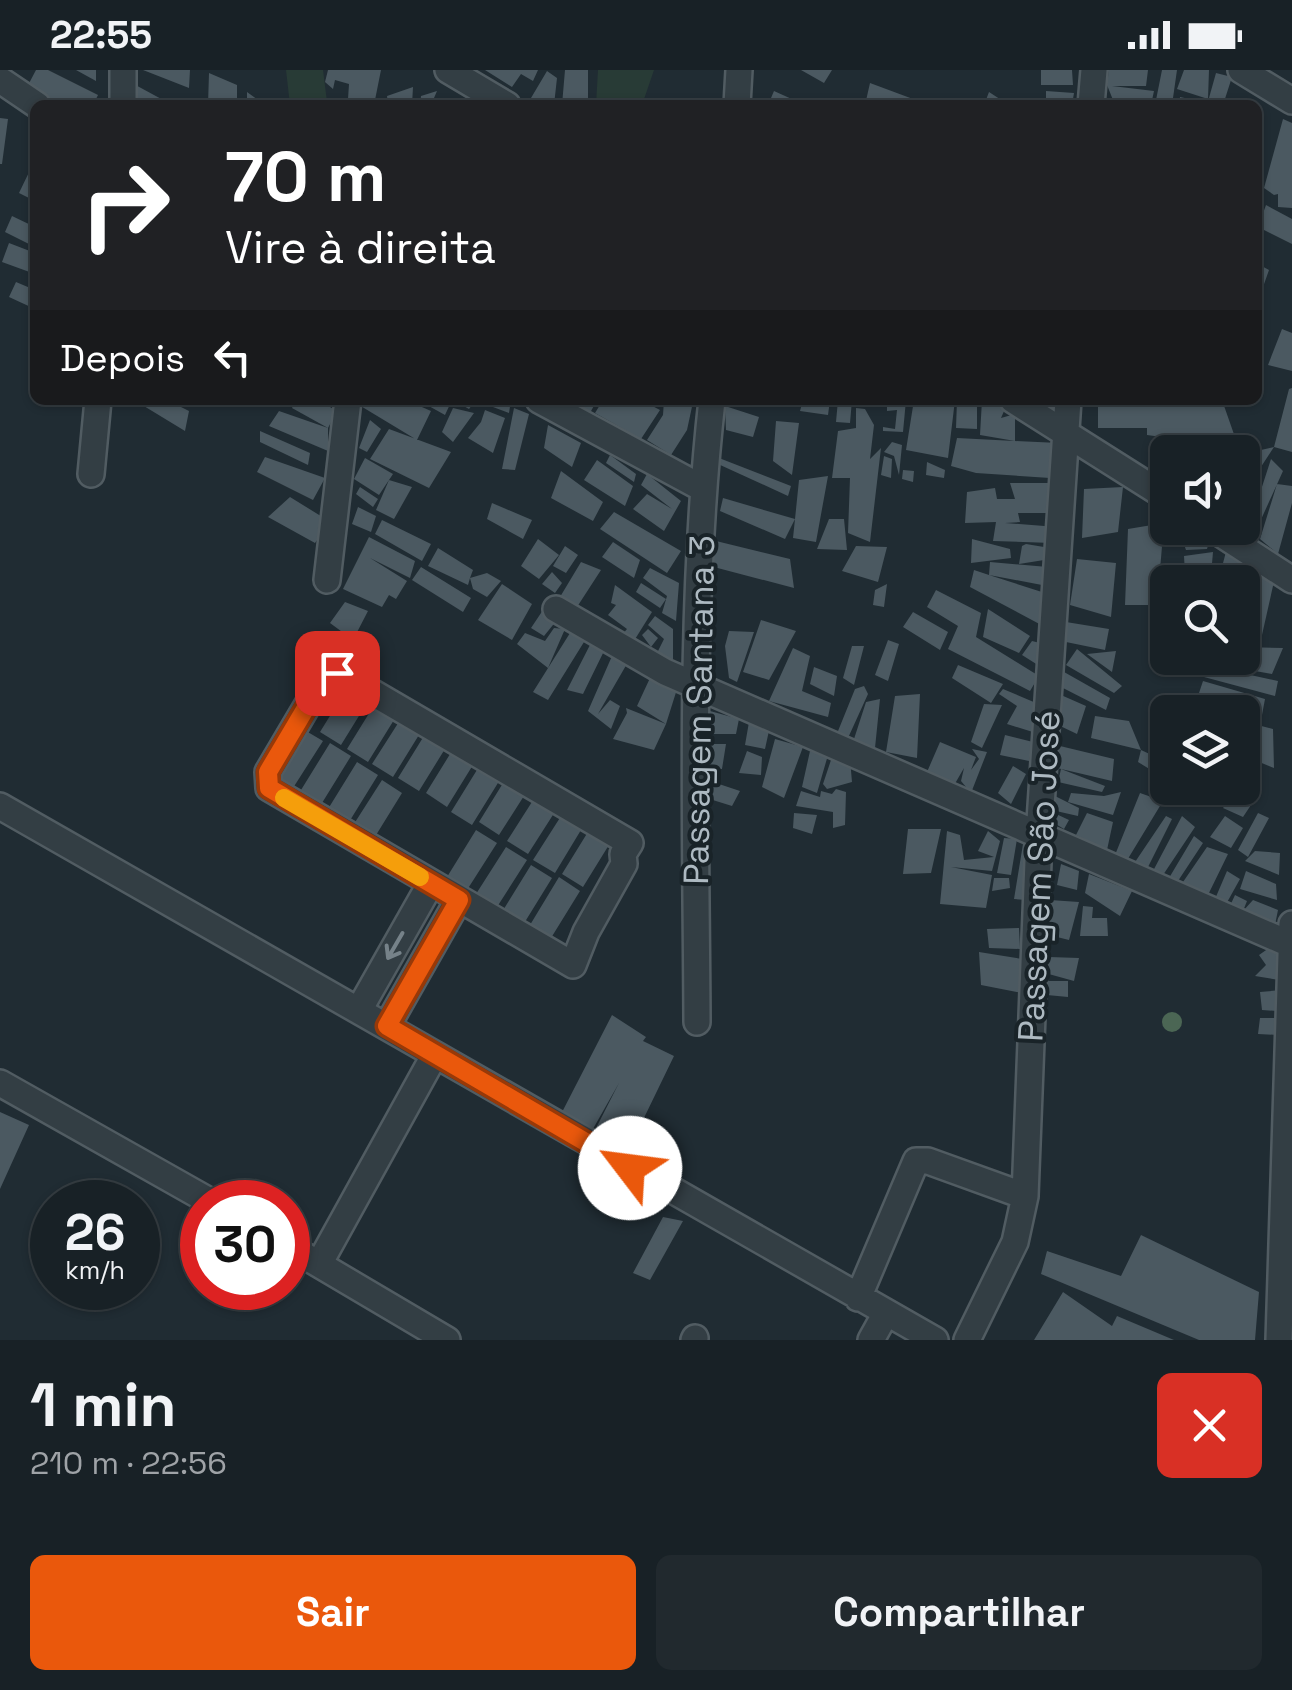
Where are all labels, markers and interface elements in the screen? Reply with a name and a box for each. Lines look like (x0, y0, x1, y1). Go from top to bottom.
text: 22:55 (50, 11, 152, 59)
text: 70 m (225, 132, 386, 221)
icon: right (60, 140, 190, 270)
text: Vire à direita (225, 219, 496, 276)
icon: left (205, 330, 260, 385)
text: Depois (60, 334, 185, 382)
map controls (1150, 435, 1260, 805)
button: sound (1150, 435, 1260, 545)
street label: Passagem Santana 3 (674, 535, 724, 885)
button: search (1150, 565, 1260, 675)
pin (295, 631, 380, 716)
icon: arrive (310, 646, 365, 701)
button: layers (1150, 695, 1260, 805)
street label: Passagem São José (1008, 709, 1070, 1043)
one-way arrow (384, 931, 404, 961)
position arrow (578, 1116, 682, 1220)
speed limit sign: 30 (180, 1180, 310, 1310)
text: 26 (65, 1201, 125, 1265)
text: km/h (65, 1254, 125, 1286)
text: 1 min (30, 1367, 177, 1444)
button: close (1157, 1373, 1262, 1478)
text: 210 m · 22:56 (30, 1443, 227, 1483)
button: Sair (30, 1555, 636, 1670)
button: Compartilhar (656, 1555, 1262, 1670)

